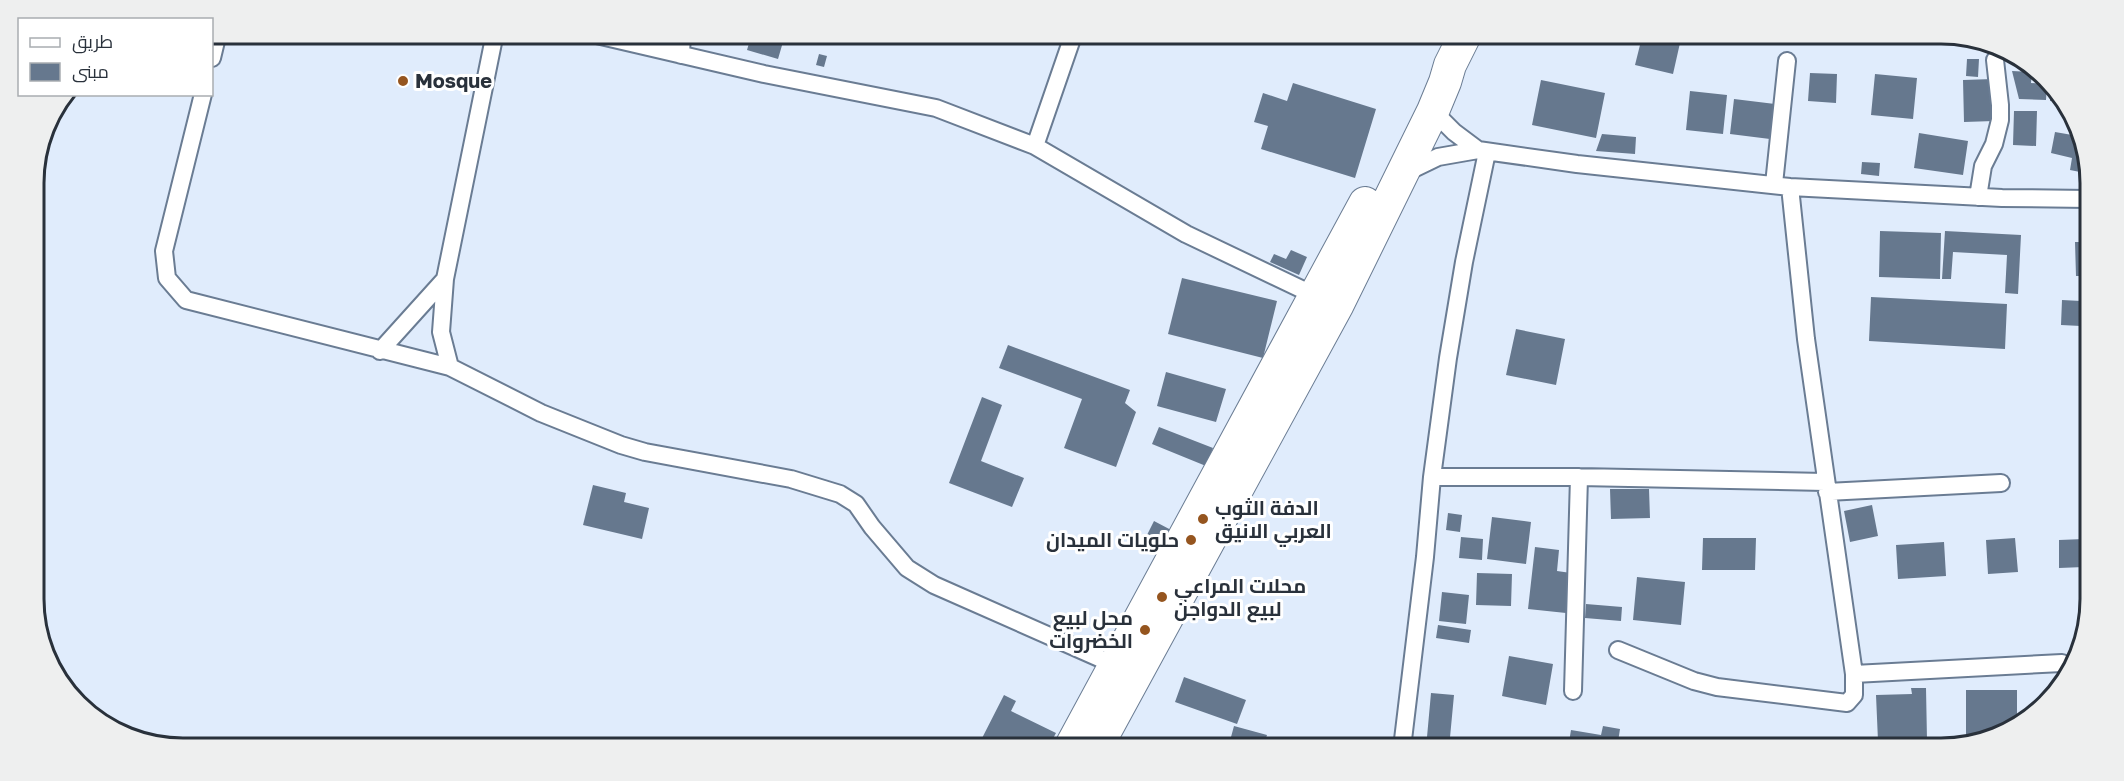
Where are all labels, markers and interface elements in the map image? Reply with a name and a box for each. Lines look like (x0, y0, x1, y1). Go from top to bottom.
legend (18, 18, 213, 96)
text: طريق (72, 30, 113, 54)
text: مبنى (72, 60, 109, 83)
place label: Mosque (415, 68, 492, 92)
marker: Mosque (396, 74, 410, 88)
place label: الدفة الثوب العربي الانيق (1215, 495, 1332, 547)
marker: الدفة الثوب العربي الانيق (1196, 512, 1210, 526)
place label: حلويات الميدان (1046, 527, 1179, 552)
marker: حلويات الميدان (1184, 533, 1198, 547)
place label: محلات المراعي لبيع الدواجن (1174, 573, 1306, 623)
marker: محلات المراعي لبيع الدواجن (1155, 590, 1169, 604)
place label: محل لبيع الخضروات (1049, 605, 1133, 653)
marker: محل لبيع الخضروات (1138, 623, 1152, 637)

